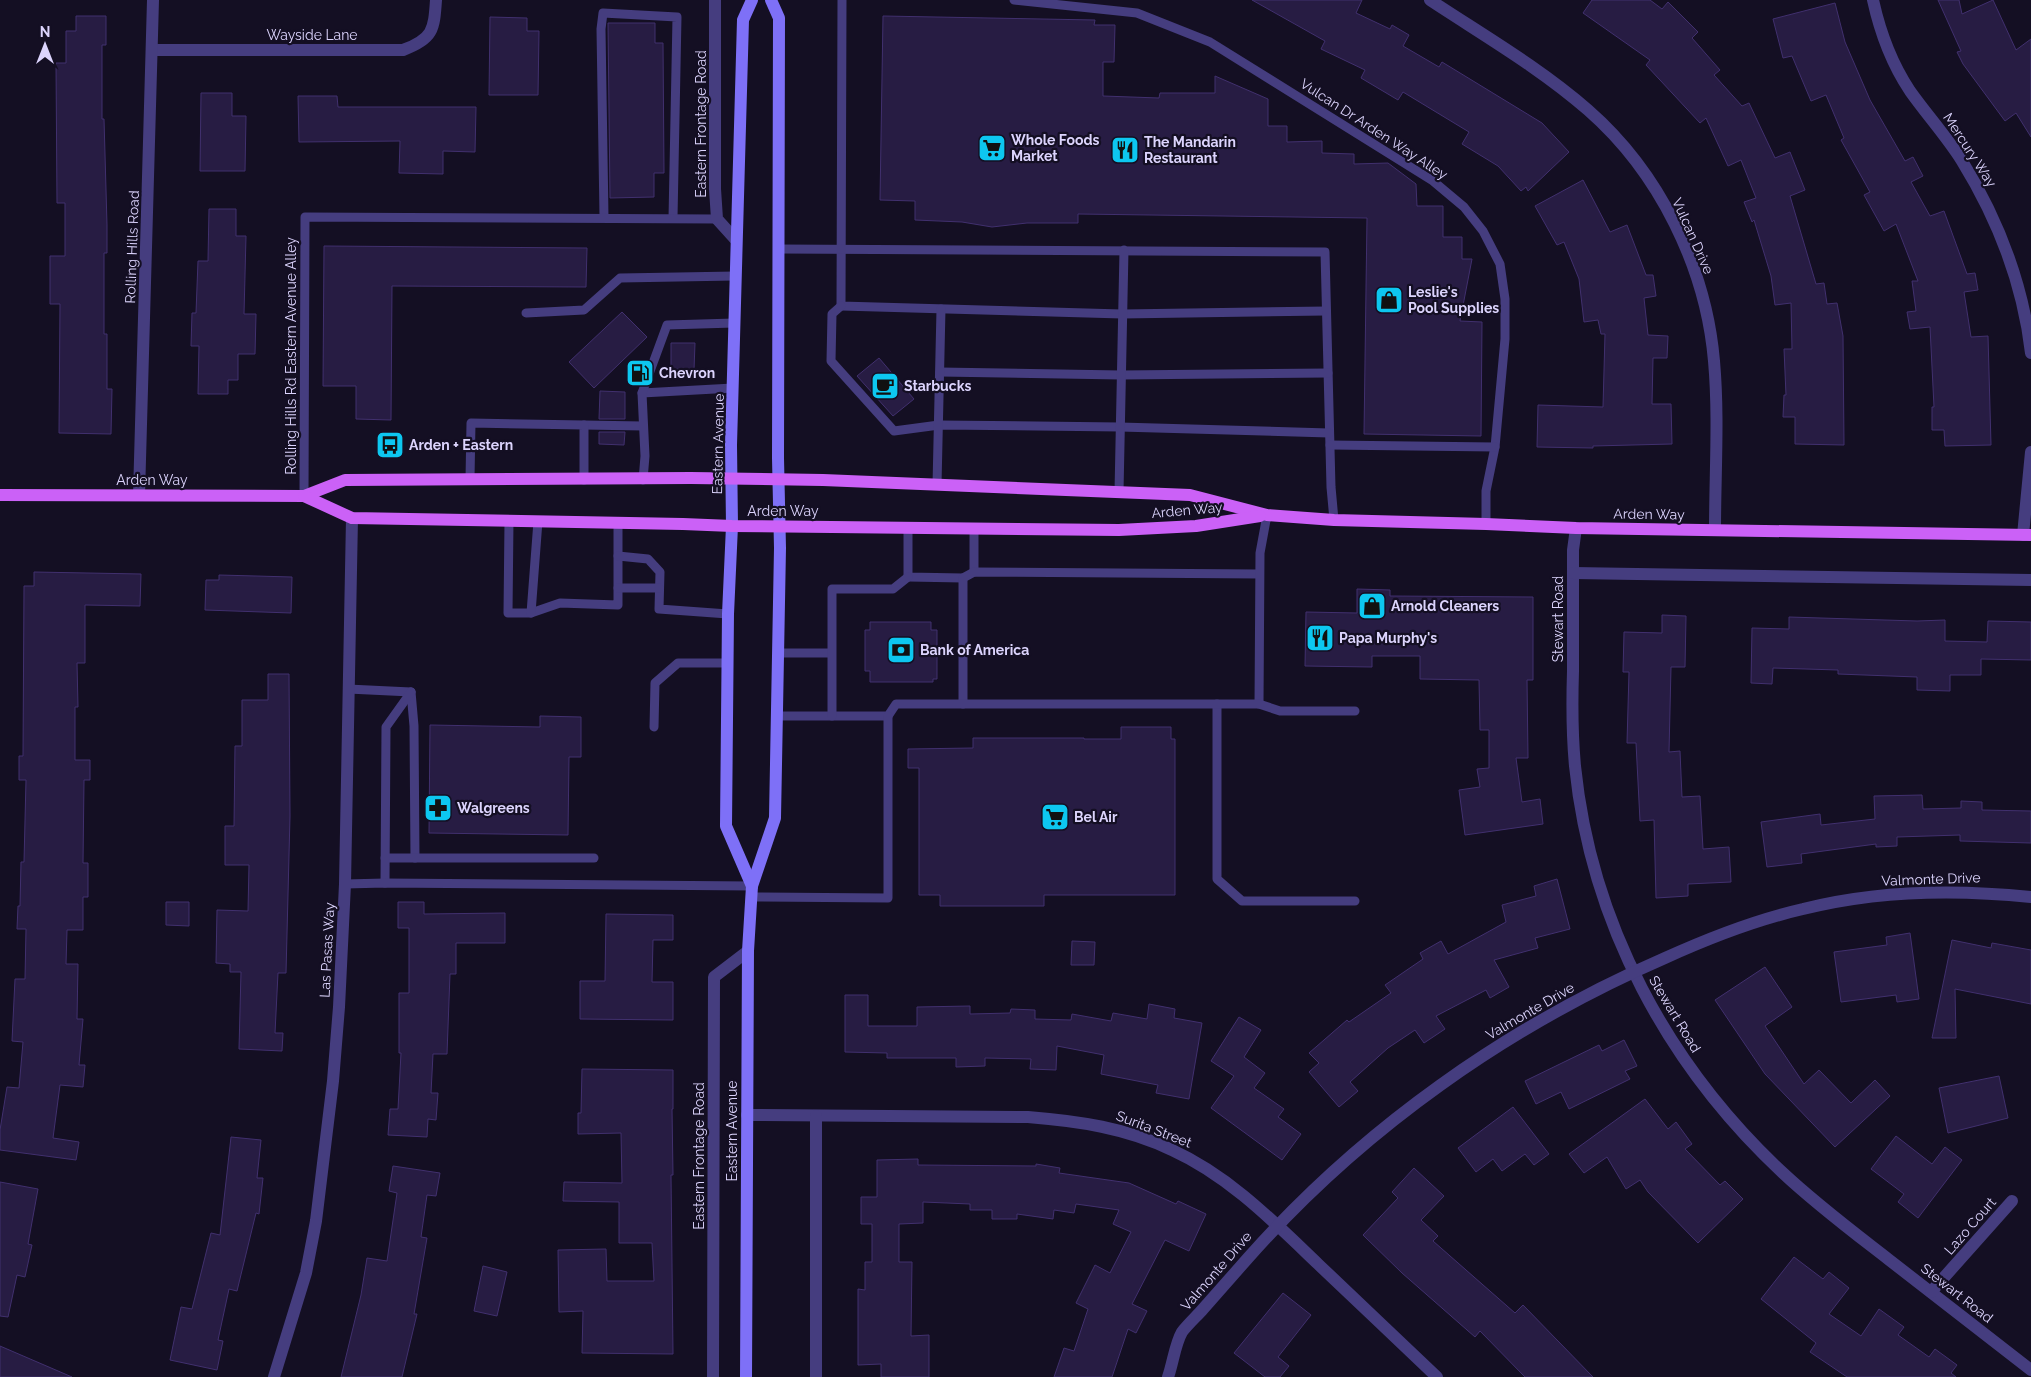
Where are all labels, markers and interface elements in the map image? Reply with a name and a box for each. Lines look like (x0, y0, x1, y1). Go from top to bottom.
north arrow (20, 20, 70, 70)
text: N (40, 24, 50, 40)
street label: Wayside Lane (266, 27, 358, 43)
street label: Eastern Frontage Road (693, 50, 709, 198)
street label: Vulcan Dr Arden Way Alley (1297, 75, 1451, 183)
street label: Mercury Way (1940, 110, 2000, 190)
place label: Whole Foods Market (1011, 132, 1099, 164)
supermarket icon: Whole Foods Market (977, 133, 1007, 163)
place label: The Mandarin Restaurant (1144, 134, 1236, 166)
restaurant icon: The Mandarin Restaurant (1110, 135, 1140, 165)
street label: Rolling Hills Road (122, 190, 142, 304)
street label: Vulcan Drive (1669, 196, 1717, 276)
street label: Rolling Hills Rd Eastern Avenue Alley (283, 237, 299, 475)
place label: Leslie's Pool Supplies (1408, 284, 1499, 316)
shop icon: Leslie's Pool Supplies (1374, 285, 1404, 315)
fuel station icon: Chevron (625, 358, 655, 388)
place label: Chevron (659, 365, 715, 381)
cafe icon: Starbucks (870, 371, 900, 401)
place label: Starbucks (904, 378, 971, 394)
street label: Eastern Avenue (709, 393, 727, 495)
bus stop icon: Arden + Eastern (375, 430, 405, 460)
place label: Arden + Eastern (409, 437, 513, 453)
street label: Arden Way (116, 472, 188, 488)
street label: Arden Way (1151, 499, 1224, 521)
street label: Arden Way (747, 503, 819, 519)
street label: Arden Way (1613, 505, 1685, 523)
street label: Stewart Road (1550, 576, 1566, 662)
shop icon: Arnold Cleaners (1357, 591, 1387, 621)
place label: Arnold Cleaners (1391, 598, 1499, 614)
restaurant icon: Papa Murphy's (1305, 623, 1335, 653)
place label: Papa Murphy's (1339, 630, 1437, 646)
bank icon: Bank of America (886, 635, 916, 665)
place label: Bank of America (920, 642, 1029, 658)
pharmacy icon: Walgreens (423, 793, 453, 823)
place label: Walgreens (457, 800, 530, 816)
supermarket icon: Bel Air (1040, 802, 1070, 832)
place label: Bel Air (1074, 809, 1118, 825)
street label: Valmonte Drive (1881, 869, 1981, 889)
street label: Las Pasas Way (317, 901, 338, 998)
street label: Stewart Road (1646, 973, 1704, 1055)
street label: Valmonte Drive (1483, 979, 1577, 1043)
street label: Eastern Avenue (724, 1081, 740, 1182)
street label: Eastern Frontage Road (691, 1082, 707, 1230)
street label: Surita Street (1114, 1107, 1194, 1151)
street label: Lazo Court (1941, 1194, 1999, 1258)
street label: Valmonte Drive (1177, 1228, 1255, 1314)
street label: Stewart Road (1918, 1260, 1996, 1326)

